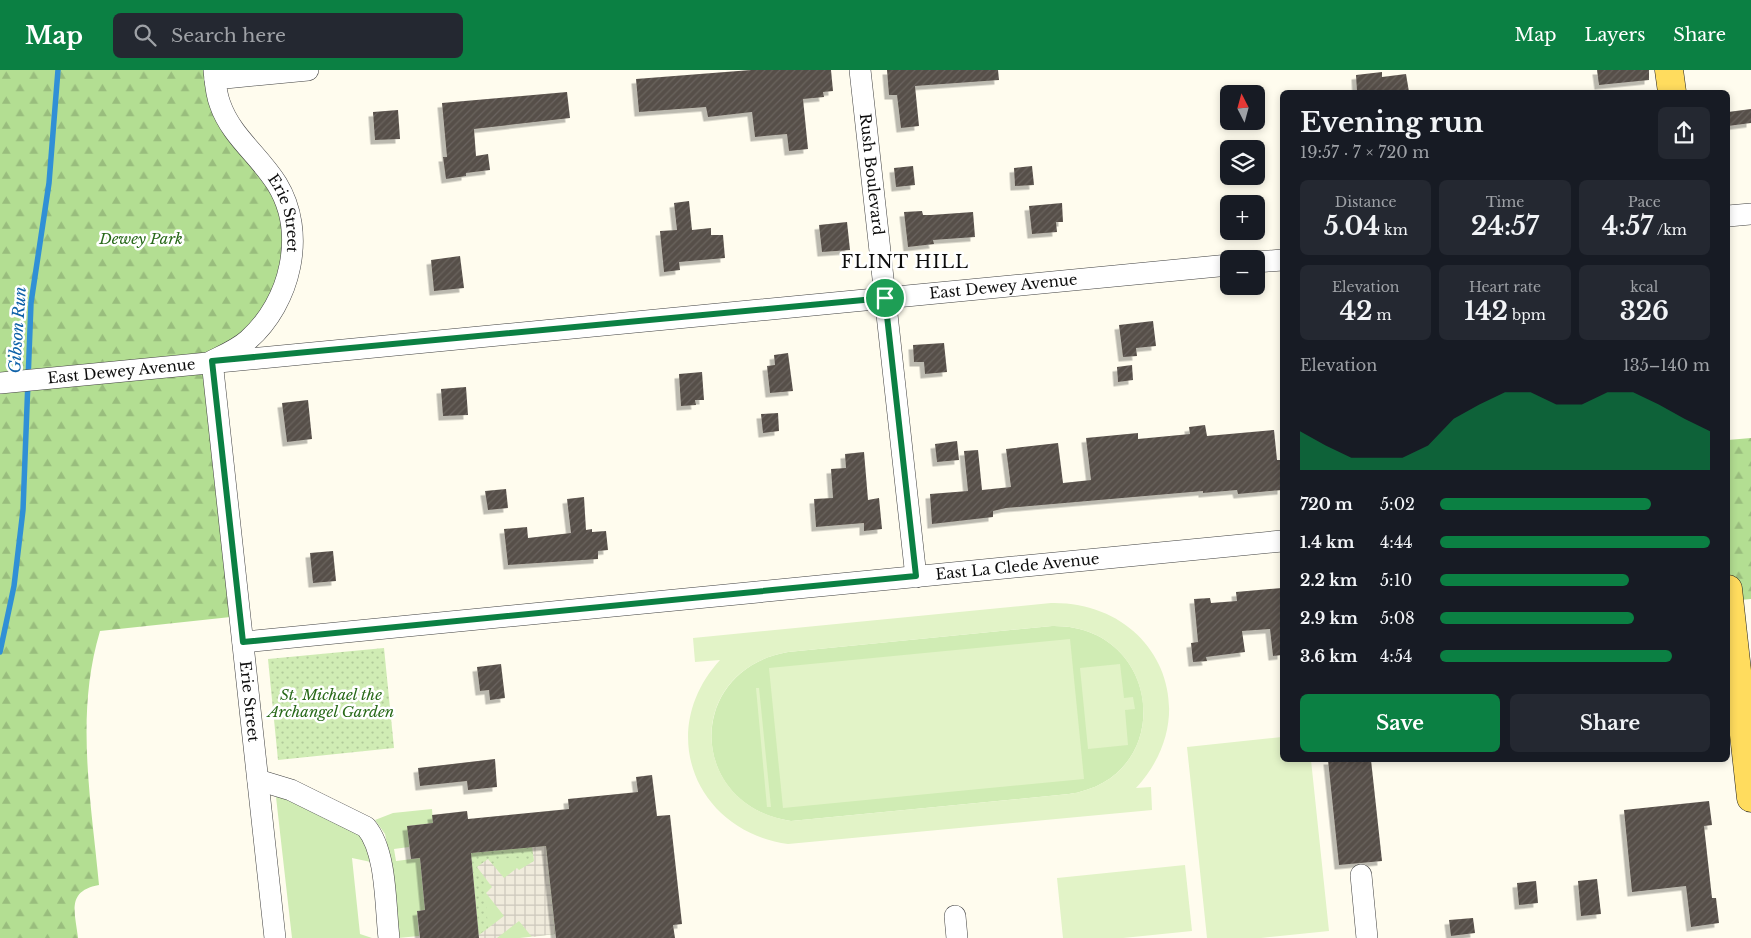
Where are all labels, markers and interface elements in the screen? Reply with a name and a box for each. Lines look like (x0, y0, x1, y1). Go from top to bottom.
search box (113, 13, 463, 58)
text: Map (25, 21, 83, 50)
icon: search (131, 21, 159, 49)
text: Search here (171, 24, 286, 47)
text: Map (1515, 24, 1556, 46)
text: Layers (1584, 24, 1645, 46)
text: Share (1673, 24, 1726, 46)
north arrow (1220, 85, 1265, 130)
map controls (1220, 85, 1265, 295)
text: Evening run (1300, 105, 1484, 140)
button: share (1658, 107, 1710, 159)
street label: Rush Boulevard (856, 112, 888, 236)
button: layers (1220, 140, 1265, 185)
text: 19:57 · 7 × 720 m (1300, 142, 1429, 162)
street label: Erie Street (264, 170, 302, 254)
text: Distance (1335, 193, 1397, 211)
text: Time (1486, 193, 1524, 211)
text: Pace (1628, 193, 1661, 211)
button: + (1220, 195, 1265, 240)
text: 5.04 (1324, 211, 1380, 242)
text: 24:57 (1471, 211, 1539, 242)
text: 4:57 (1602, 211, 1653, 242)
text: km (1380, 221, 1408, 239)
text: /km (1653, 221, 1687, 239)
park label: Dewey Park (98, 229, 183, 248)
button: − (1220, 250, 1265, 295)
district label: FLINT HILL (841, 251, 969, 273)
street label: East Dewey Avenue (928, 270, 1078, 303)
pin (864, 277, 906, 319)
text: Elevation (1332, 278, 1399, 296)
text: Heart rate (1469, 278, 1541, 296)
text: kcal (1630, 278, 1658, 296)
icon: arrive (871, 284, 899, 312)
water label: Gibson Run (4, 286, 30, 374)
text: 42 (1340, 296, 1373, 327)
text: 142 (1464, 296, 1508, 327)
text: 326 (1620, 296, 1669, 327)
text: m (1373, 306, 1392, 324)
text: bpm (1508, 306, 1546, 324)
street label: East Dewey Avenue (46, 354, 196, 387)
text: Elevation (1300, 355, 1377, 375)
text: 135–140 m (1623, 355, 1710, 375)
text: 720 m (1300, 494, 1353, 514)
text: 5:02 (1380, 494, 1415, 514)
text: 1.4 km (1300, 532, 1354, 552)
text: 4:44 (1380, 532, 1413, 552)
street label: East La Clede Avenue (934, 549, 1100, 584)
text: 2.2 km (1300, 570, 1358, 590)
text: 5:10 (1380, 570, 1412, 590)
text: 2.9 km (1300, 608, 1358, 628)
text: 5:08 (1380, 608, 1415, 628)
text: 3.6 km (1300, 646, 1358, 666)
text: 4:54 (1380, 646, 1412, 666)
street label: Erie Street (236, 660, 264, 743)
park label: St. Michael the Archangel Garden (266, 685, 394, 721)
button: Save (1300, 694, 1500, 752)
button: Share (1510, 694, 1710, 752)

